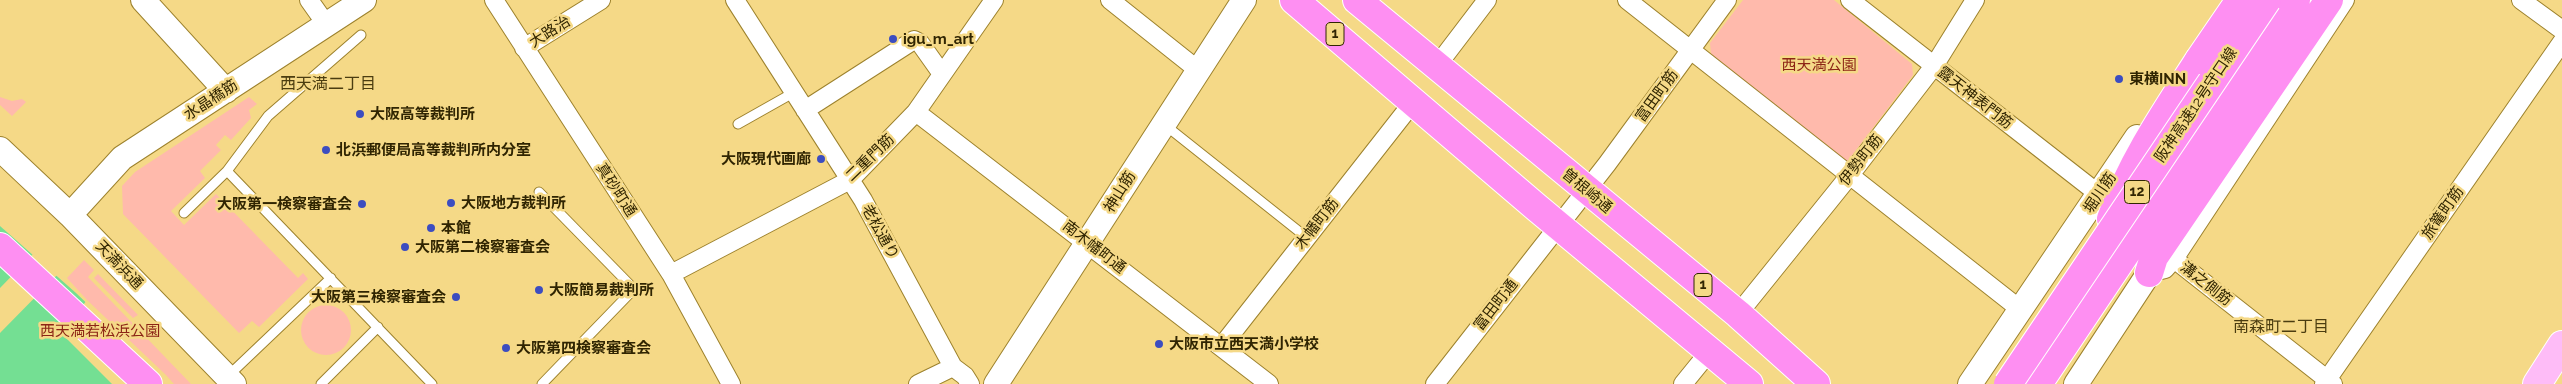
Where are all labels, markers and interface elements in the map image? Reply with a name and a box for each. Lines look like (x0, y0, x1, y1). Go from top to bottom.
street label: 大路治 (526, 12, 574, 52)
road number: 1 (1326, 22, 1344, 46)
place label: igu_m_art (903, 30, 974, 48)
marker: igu_m_art (887, 33, 899, 45)
street label: 阪神高速12号守口線 (2151, 44, 2241, 166)
park label: 西天満公園 (1782, 56, 1856, 74)
street label: 露天神表門筋 (1934, 63, 2016, 133)
street label: 富田町筋 (1632, 66, 1682, 126)
place label: 東横INN (2129, 70, 2186, 88)
marker: 東横INN (2113, 73, 2125, 85)
district label: 西天満二丁目 (280, 74, 376, 94)
street label: 水晶橋筋 (181, 76, 241, 124)
place label: 大阪高等裁判所 (370, 105, 475, 123)
marker: 大阪高等裁判所 (354, 108, 366, 120)
street label: 二重門筋 (842, 131, 898, 185)
street label: 伊勢町筋 (1835, 131, 1887, 189)
place label: 北浜郵便局高等裁判所内分室 (336, 141, 531, 159)
marker: 北浜郵便局高等裁判所内分室 (320, 144, 332, 156)
place label: 大阪現代画廊 (721, 150, 811, 168)
marker: 大阪現代画廊 (815, 153, 827, 165)
street label: 真砂町通 (592, 160, 640, 220)
street label: 曽根崎通 (1558, 165, 1616, 217)
street label: 神山筋 (1100, 168, 1140, 216)
street label: 堀川筋 (2080, 169, 2120, 217)
road number: 12 (2124, 180, 2150, 203)
street label: 旅篭町筋 (2418, 183, 2468, 243)
place label: 大阪地方裁判所 (461, 194, 566, 212)
place label: 大阪第一検察審査会 (217, 195, 352, 213)
street label: 木幡町筋 (1291, 195, 1343, 253)
marker: 大阪地方裁判所 (445, 197, 457, 209)
marker: 大阪第一検察審査会 (356, 198, 368, 210)
street label: 老松通り (858, 201, 902, 263)
street label: 南木幡町通 (1059, 217, 1129, 277)
place label: 本館 (441, 219, 471, 237)
marker: 本館 (425, 222, 437, 234)
street label: 天満浜通 (92, 237, 146, 293)
place label: 大阪第二検察審査会 (415, 238, 550, 256)
marker: 大阪第二検察審査会 (399, 241, 411, 253)
street label: 溝之側筋 (2177, 258, 2235, 310)
road number: 1 (1694, 274, 1712, 296)
street label: 富田町通 (1470, 276, 1522, 334)
place label: 大阪簡易裁判所 (549, 281, 654, 299)
marker: 大阪簡易裁判所 (533, 284, 545, 296)
place label: 大阪第三検察審査会 (311, 288, 446, 306)
marker: 大阪第三検察審査会 (450, 291, 462, 303)
district label: 南森町二丁目 (2233, 317, 2329, 337)
park label: 西天満若松浜公園 (40, 322, 160, 340)
place label: 大阪市立西天満小学校 (1169, 335, 1319, 353)
marker: 大阪市立西天満小学校 (1153, 338, 1165, 350)
place label: 大阪第四検察審査会 (516, 339, 651, 357)
marker: 大阪第四検察審査会 (500, 342, 512, 354)

